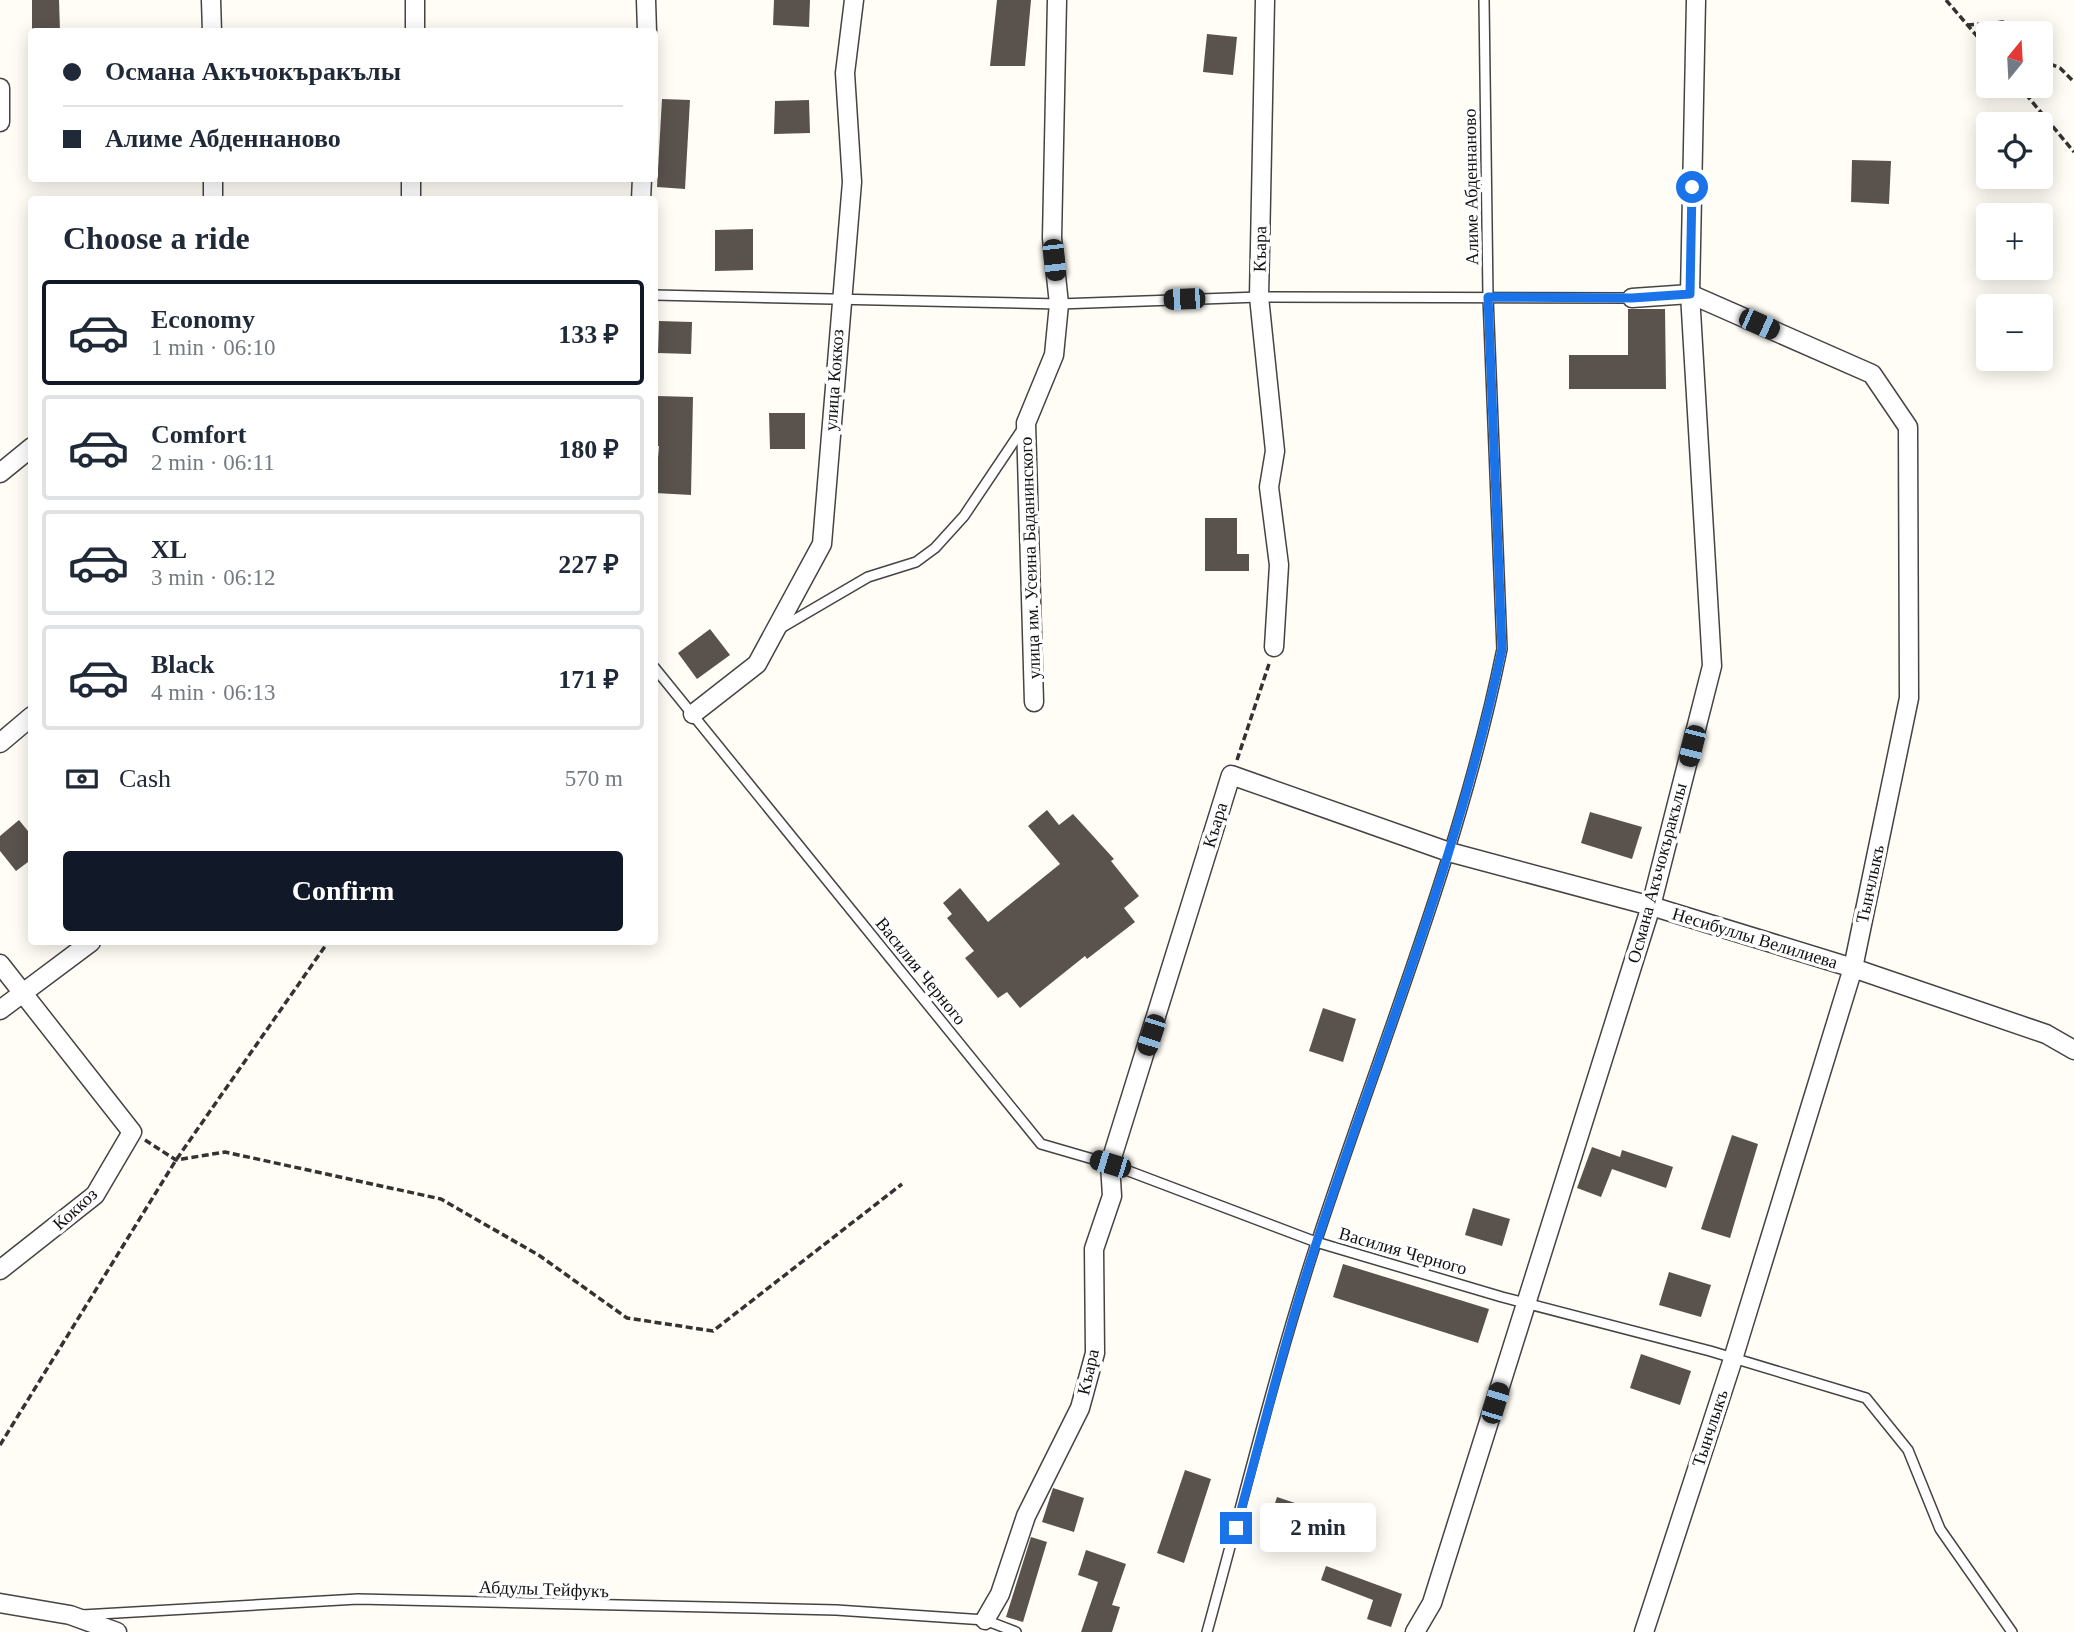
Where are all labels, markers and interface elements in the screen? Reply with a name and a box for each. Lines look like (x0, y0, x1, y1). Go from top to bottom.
north arrow (1976, 21, 2053, 98)
map controls (1976, 21, 2053, 371)
text: Османа Акъчокъракълы (105, 57, 401, 86)
street label: Алиме Абденнаново (1460, 108, 1482, 266)
button: locate (1976, 112, 2053, 189)
text: Алиме Абденнаново (105, 124, 341, 153)
route start (1676, 171, 1708, 203)
button: + (1976, 203, 2053, 280)
text: Choose a ride (63, 220, 250, 256)
street label: Къара (1250, 226, 1270, 272)
car (1042, 238, 1067, 282)
car (1163, 288, 1206, 310)
button: − (1976, 294, 2053, 371)
icon: car (67, 301, 130, 364)
text: Economy (151, 305, 255, 334)
car (1736, 306, 1783, 342)
text: 133 ₽ (558, 320, 619, 349)
street label: улица Коккоз (820, 329, 848, 431)
text: 1 min · 06:10 (151, 335, 276, 360)
icon: car (67, 416, 130, 479)
text: Comfort (151, 420, 246, 449)
text: 180 ₽ (558, 435, 619, 464)
street label: улица им. Усеина Баданинского (1016, 436, 1044, 680)
text: 2 min · 06:11 (151, 450, 275, 475)
icon: car (67, 531, 130, 594)
text: XL (151, 535, 187, 564)
text: 227 ₽ (558, 550, 619, 579)
text: 3 min · 06:12 (151, 565, 276, 590)
icon: car (67, 646, 130, 709)
text: Black (151, 650, 215, 679)
text: 171 ₽ (558, 665, 619, 694)
text: 4 min · 06:13 (151, 680, 276, 705)
car (1677, 723, 1708, 769)
icon: cash (63, 760, 101, 798)
text: Cash (119, 764, 171, 793)
text: 570 m (565, 766, 623, 791)
street label: Османа Акъчокъракълы (1623, 781, 1691, 965)
street label: Къара (1199, 800, 1231, 850)
street label: Тынчлыкъ (1852, 843, 1888, 925)
button: Confirm (63, 851, 623, 931)
street label: Несибуллы Велилиева (1670, 903, 1840, 973)
street label: Василия Черного (872, 913, 970, 1029)
car (1135, 1012, 1168, 1058)
car (1087, 1148, 1134, 1180)
street label: Коккоз (49, 1184, 101, 1234)
street label: Василия Черного (1337, 1223, 1469, 1279)
street label: Къара (1073, 1347, 1103, 1397)
car (1479, 1380, 1512, 1426)
street label: Тынчлыкъ (1688, 1387, 1732, 1469)
callout: 2 min (1260, 1504, 1376, 1552)
route end (1220, 1512, 1252, 1544)
text: 2 min (1290, 1515, 1346, 1540)
street label: Абдулы Тейфукъ (479, 1577, 609, 1601)

